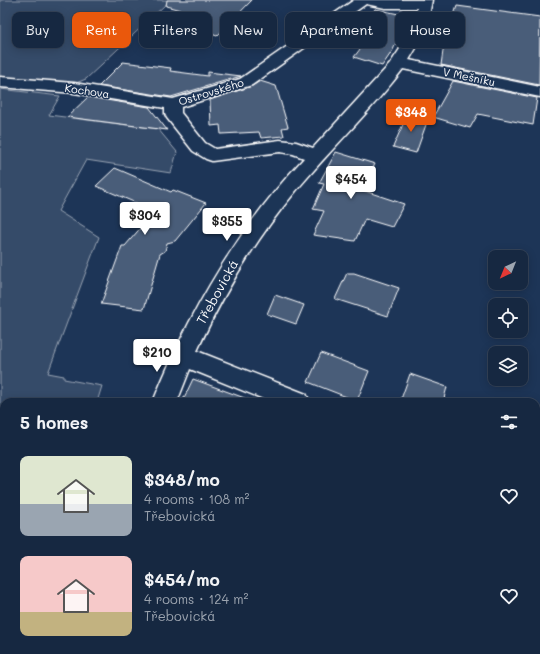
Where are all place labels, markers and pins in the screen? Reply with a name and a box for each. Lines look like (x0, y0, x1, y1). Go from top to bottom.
pin: $348 (387, 99, 435, 133)
pin: $454 (327, 166, 375, 200)
pin: $304 (121, 202, 169, 236)
pin: $355 (203, 208, 251, 242)
pin: $210 (133, 339, 181, 373)

